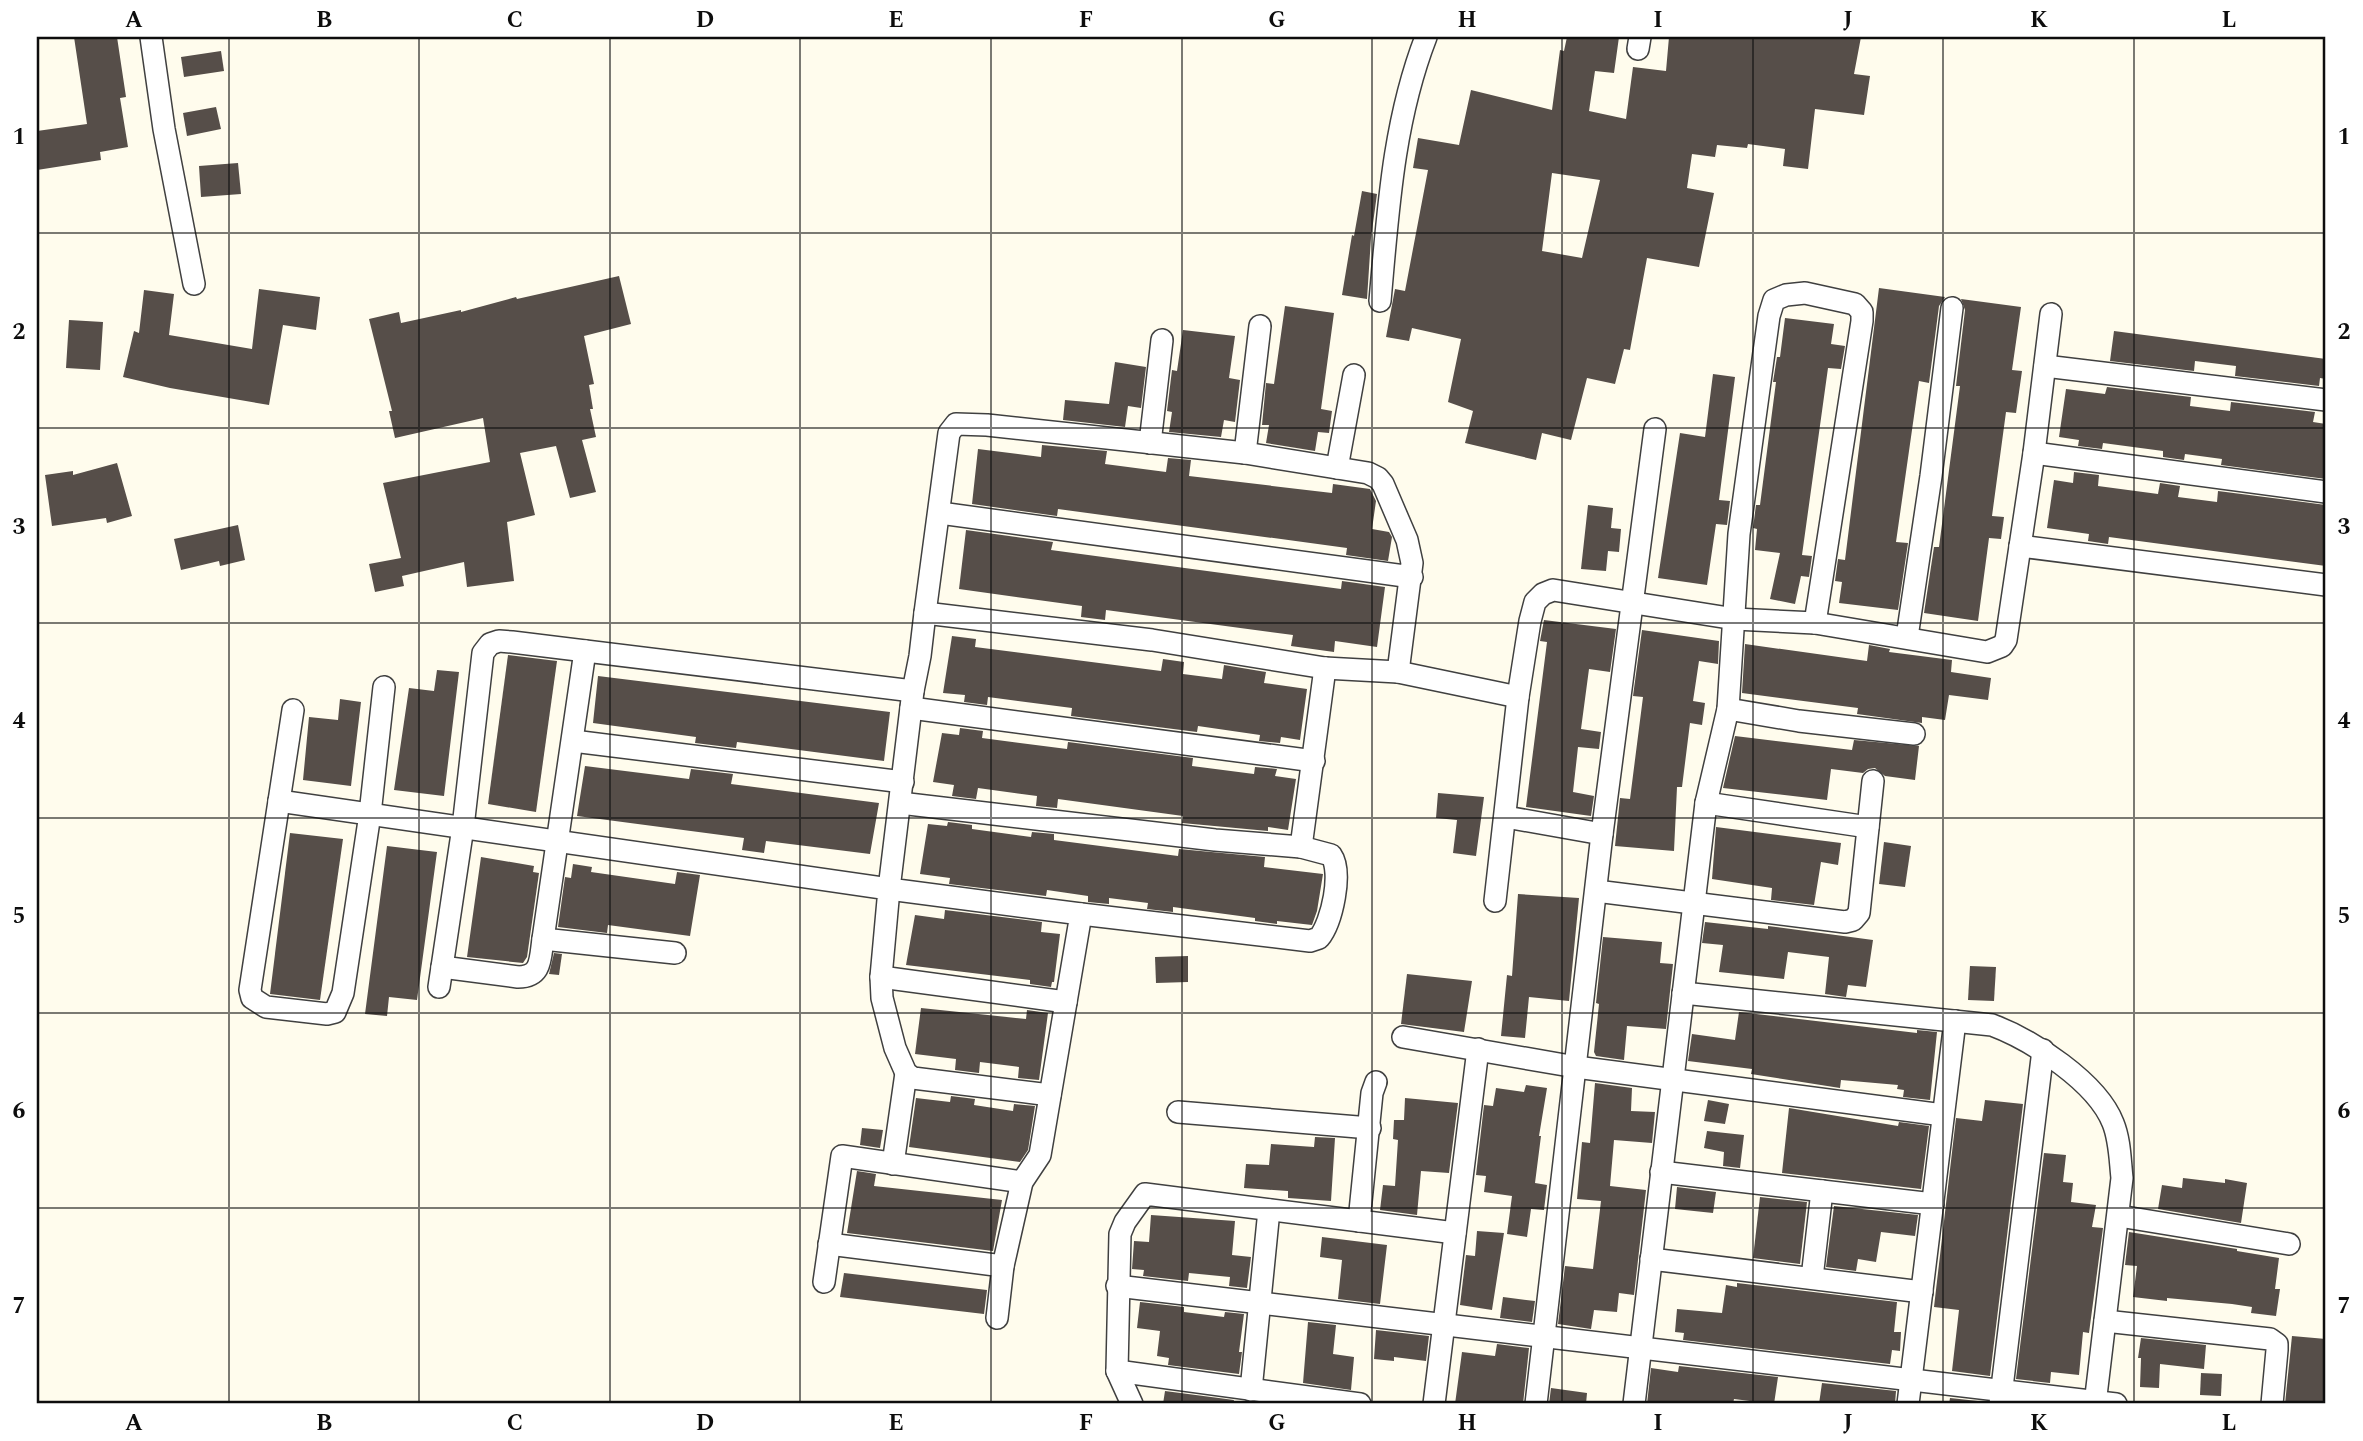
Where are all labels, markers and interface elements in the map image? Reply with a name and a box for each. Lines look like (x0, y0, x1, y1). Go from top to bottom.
text: A (125, 3, 143, 38)
text: B (316, 3, 332, 38)
text: C (507, 3, 523, 38)
text: D (696, 3, 714, 38)
text: E (888, 3, 904, 38)
text: F (1079, 3, 1093, 38)
text: G (1268, 3, 1286, 38)
text: H (1457, 3, 1477, 38)
text: I (1653, 3, 1663, 38)
text: J (1843, 3, 1853, 38)
text: K (2030, 3, 2048, 38)
text: L (2222, 3, 2236, 38)
text: 1 (13, 120, 25, 155)
text: 1 (2338, 120, 2350, 155)
text: 2 (13, 315, 26, 350)
text: 2 (2338, 315, 2351, 350)
text: 3 (13, 510, 26, 545)
text: 3 (2338, 510, 2351, 545)
text: 4 (13, 704, 26, 739)
text: 4 (2338, 704, 2351, 739)
text: 5 (13, 899, 25, 934)
text: 5 (2338, 899, 2350, 934)
text: 6 (13, 1094, 26, 1129)
text: 6 (2338, 1094, 2351, 1129)
text: 7 (13, 1289, 25, 1324)
text: 7 (2338, 1289, 2350, 1324)
text: A (125, 1406, 143, 1441)
text: B (316, 1406, 332, 1441)
text: C (507, 1406, 523, 1441)
text: D (696, 1406, 714, 1441)
text: E (888, 1406, 904, 1441)
text: F (1079, 1406, 1093, 1441)
text: G (1268, 1406, 1286, 1441)
text: H (1457, 1406, 1477, 1441)
text: I (1653, 1406, 1663, 1441)
text: J (1843, 1406, 1853, 1441)
text: K (2030, 1406, 2048, 1441)
text: L (2222, 1406, 2236, 1441)

